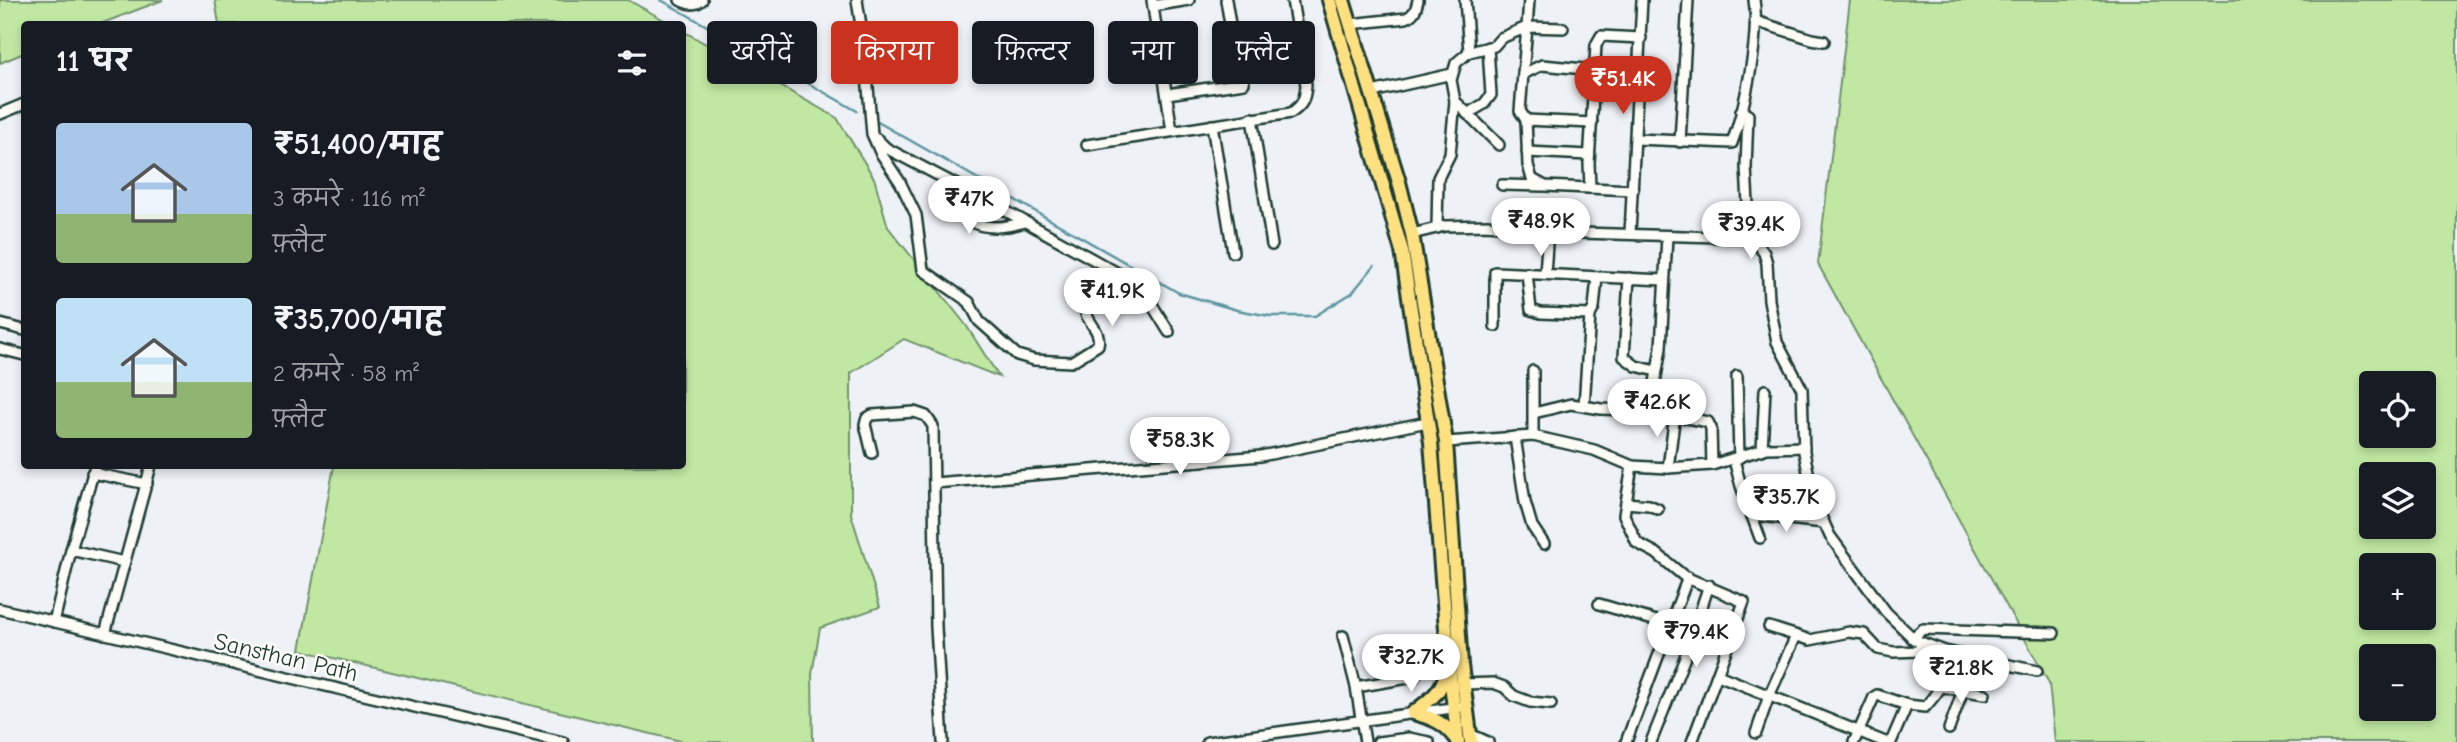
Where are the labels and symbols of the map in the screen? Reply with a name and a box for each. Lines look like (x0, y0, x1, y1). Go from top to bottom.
pin: ₹51.4K (1566, 57, 1680, 116)
pin: ₹47K (928, 176, 1010, 236)
pin: ₹48.9K (1484, 198, 1598, 258)
pin: ₹39.4K (1694, 202, 1808, 261)
pin: ₹41.9K (1055, 268, 1169, 328)
pin: ₹42.6K (1600, 380, 1714, 439)
pin: ₹58.3K (1123, 418, 1237, 477)
pin: ₹35.7K (1729, 475, 1843, 534)
pin: ₹79.4K (1639, 610, 1753, 669)
street label: Sansthan Path (211, 627, 361, 687)
pin: ₹32.7K (1354, 634, 1468, 694)
pin: ₹21.8K (1904, 646, 2018, 705)

